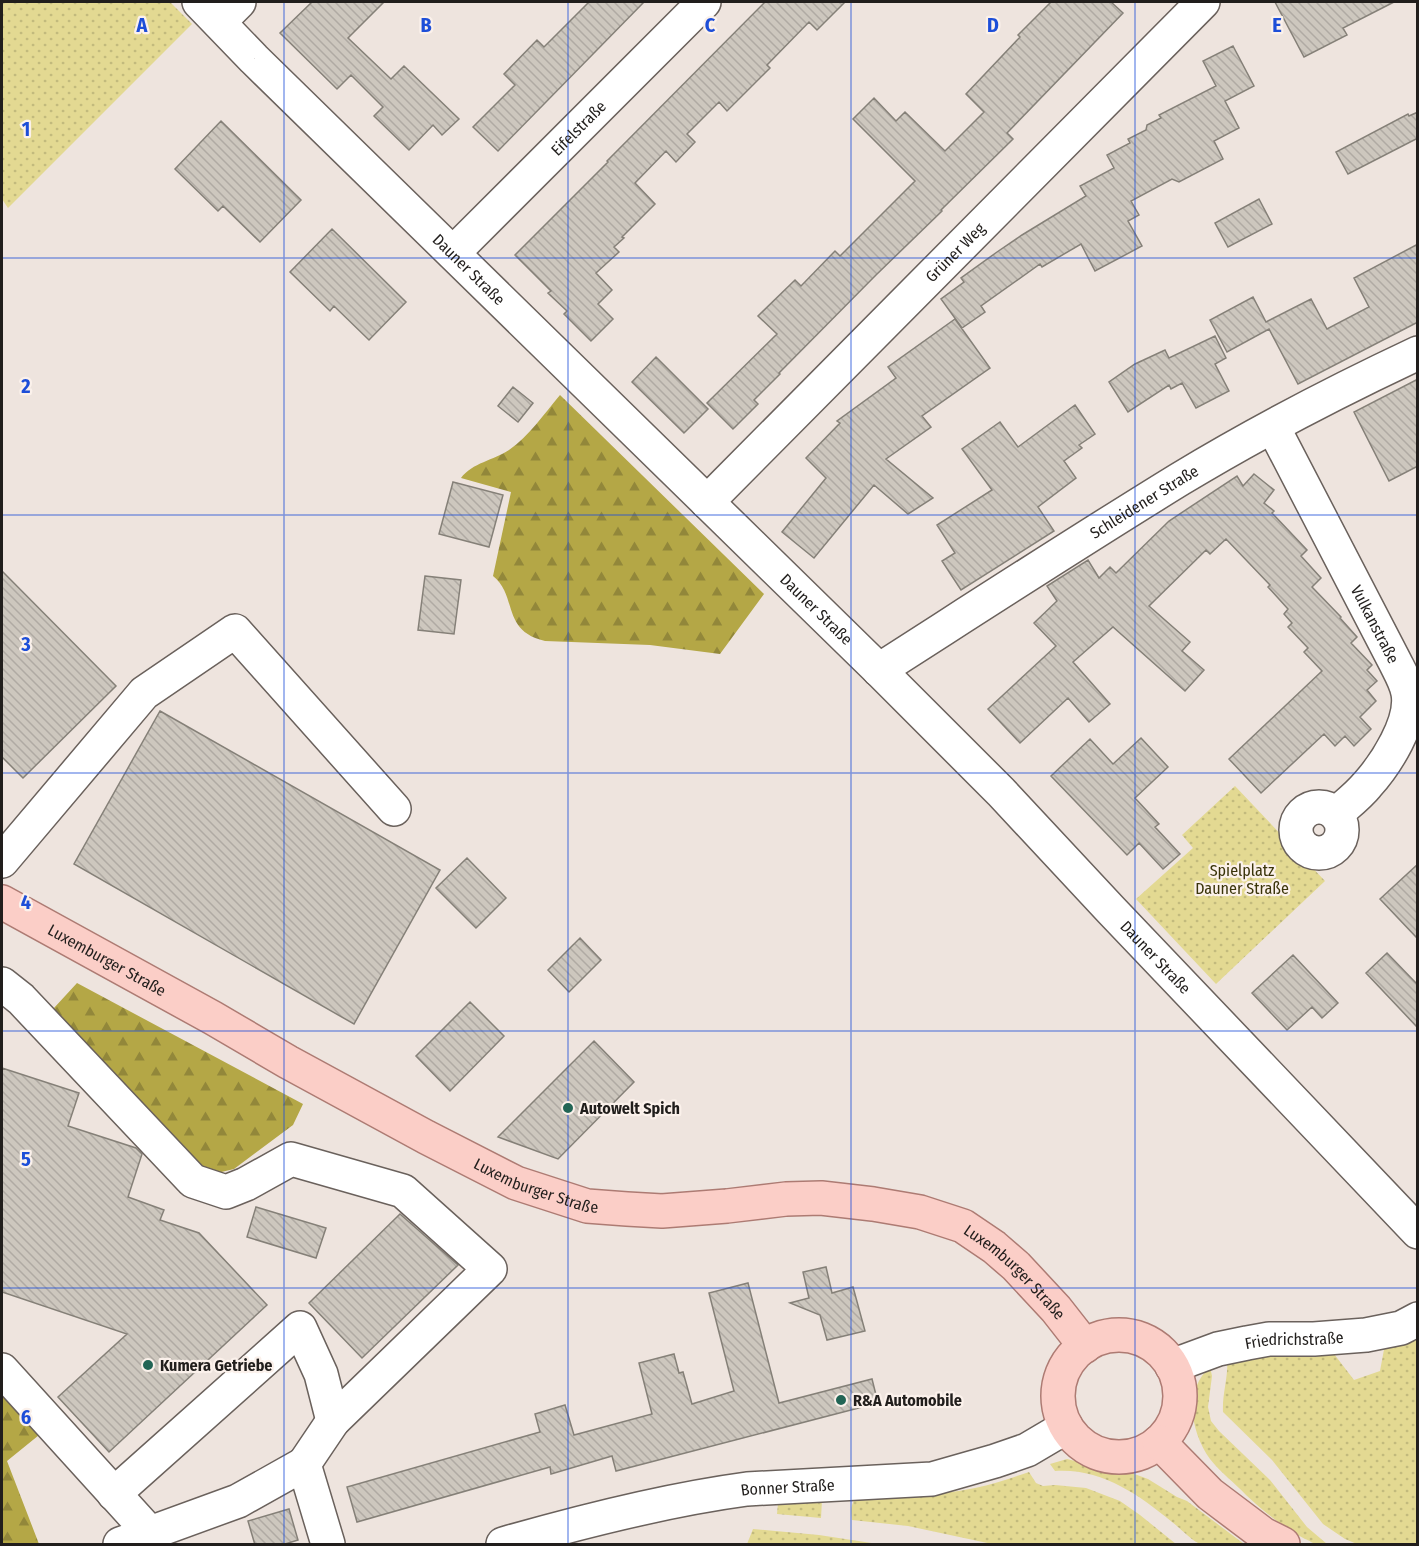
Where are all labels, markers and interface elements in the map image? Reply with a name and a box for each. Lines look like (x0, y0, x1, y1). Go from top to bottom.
text: A (136, 13, 149, 37)
text: B (420, 13, 432, 37)
text: C (705, 13, 716, 37)
text: D (987, 13, 999, 37)
text: E (1272, 13, 1282, 37)
street label: Eifelstraße (547, 97, 610, 160)
text: 1 (22, 117, 30, 141)
street label: Grüner Weg (922, 218, 989, 286)
street label: Dauner Straße (429, 230, 509, 309)
text: 2 (20, 374, 31, 398)
street label: Schleidener Straße (1086, 461, 1202, 543)
street label: Dauner Straße (776, 570, 856, 649)
street label: Vulkanstraße (1347, 582, 1403, 667)
text: 3 (20, 632, 31, 656)
park label: Spielplatz Dauner Straße (1195, 861, 1289, 898)
text: 4 (21, 890, 31, 914)
street label: Dauner Straße (1116, 917, 1195, 998)
street label: Luxemburger Straße (45, 920, 169, 1000)
place label: Autowelt Spich (579, 1099, 680, 1118)
marker: Autowelt Spich (561, 1101, 575, 1115)
text: 5 (21, 1147, 31, 1171)
street label: Luxemburger Straße (471, 1154, 599, 1217)
street label: Luxemburger Straße (960, 1221, 1069, 1323)
street label: Friedrichstraße (1243, 1328, 1344, 1353)
place label: Kumera Getriebe (160, 1356, 272, 1375)
marker: Kumera Getriebe (141, 1358, 155, 1372)
place label: R&A Automobile (853, 1391, 962, 1410)
marker: R&A Automobile (834, 1393, 848, 1407)
text: 6 (21, 1405, 31, 1429)
street label: Bonner Straße (740, 1475, 835, 1500)

